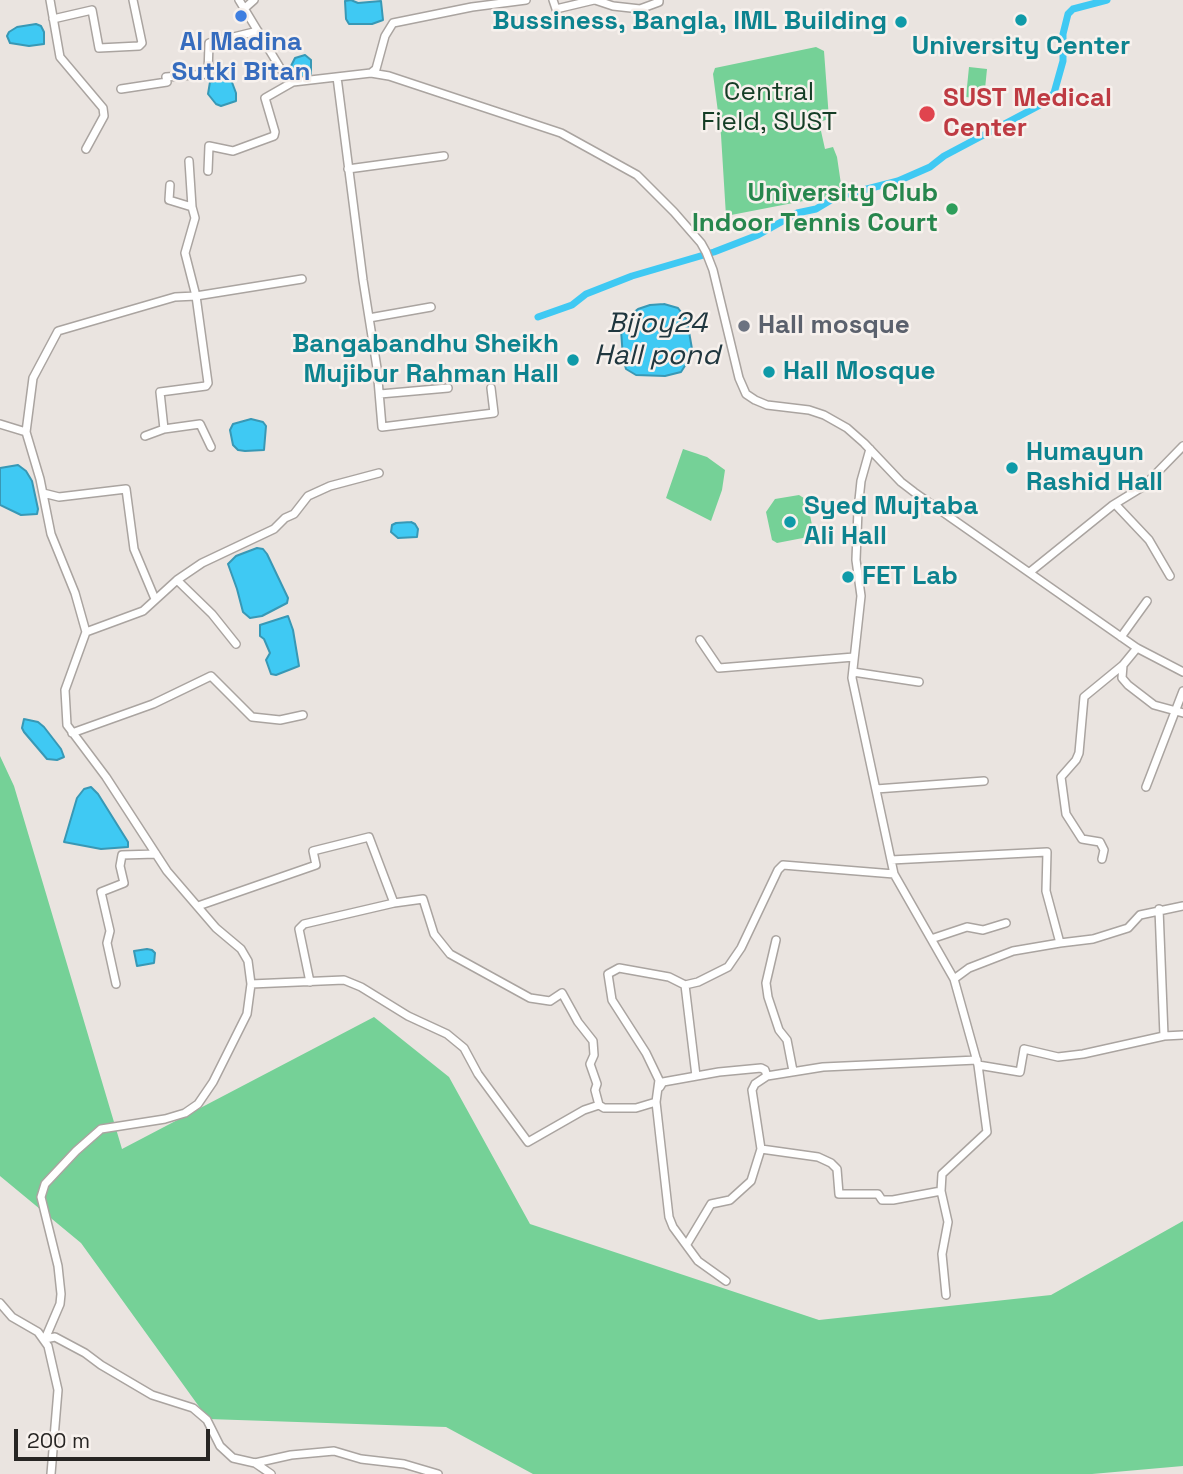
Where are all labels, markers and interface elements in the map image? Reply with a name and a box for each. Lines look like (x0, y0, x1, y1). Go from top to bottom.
place label: Bussiness, Bangla, IML Building (492, 6, 887, 38)
marker: Al Madina Sutki Bitan (233, 8, 249, 24)
marker: University Center (1013, 12, 1029, 28)
marker: Bussiness, Bangla, IML Building (893, 14, 909, 30)
place label: Al Madina Sutki Bitan (172, 27, 310, 88)
place label: University Center (912, 31, 1130, 63)
park label: Central Field, SUST (701, 77, 837, 138)
place label: SUST Medical Center (943, 83, 1112, 144)
marker: SUST Medical Center (917, 104, 937, 124)
place label: University Club Indoor Tennis Court (692, 178, 938, 240)
marker: University Club Indoor Tennis Court (944, 201, 960, 217)
water label: Bijoy24 Hall pond (594, 307, 720, 373)
place label: Hall mosque (758, 310, 910, 342)
marker: Hall mosque (736, 318, 752, 334)
place label: Bangabandhu Sheikh Mujibur Rahman Hall (292, 329, 559, 390)
marker: Bangabandhu Sheikh Mujibur Rahman Hall (565, 352, 581, 368)
place label: Hall Mosque (783, 356, 936, 388)
marker: Hall Mosque (761, 364, 777, 380)
place label: Humayun Rashid Hall (1026, 437, 1163, 498)
marker: Humayun Rashid Hall (1004, 460, 1020, 476)
place label: Syed Mujtaba Ali Hall (804, 491, 978, 552)
marker: Syed Mujtaba Ali Hall (782, 514, 798, 530)
place label: FET Lab (862, 561, 958, 593)
marker: FET Lab (840, 569, 856, 585)
scale bar (18, 1414, 214, 1458)
text: 200 m (27, 1427, 90, 1454)

